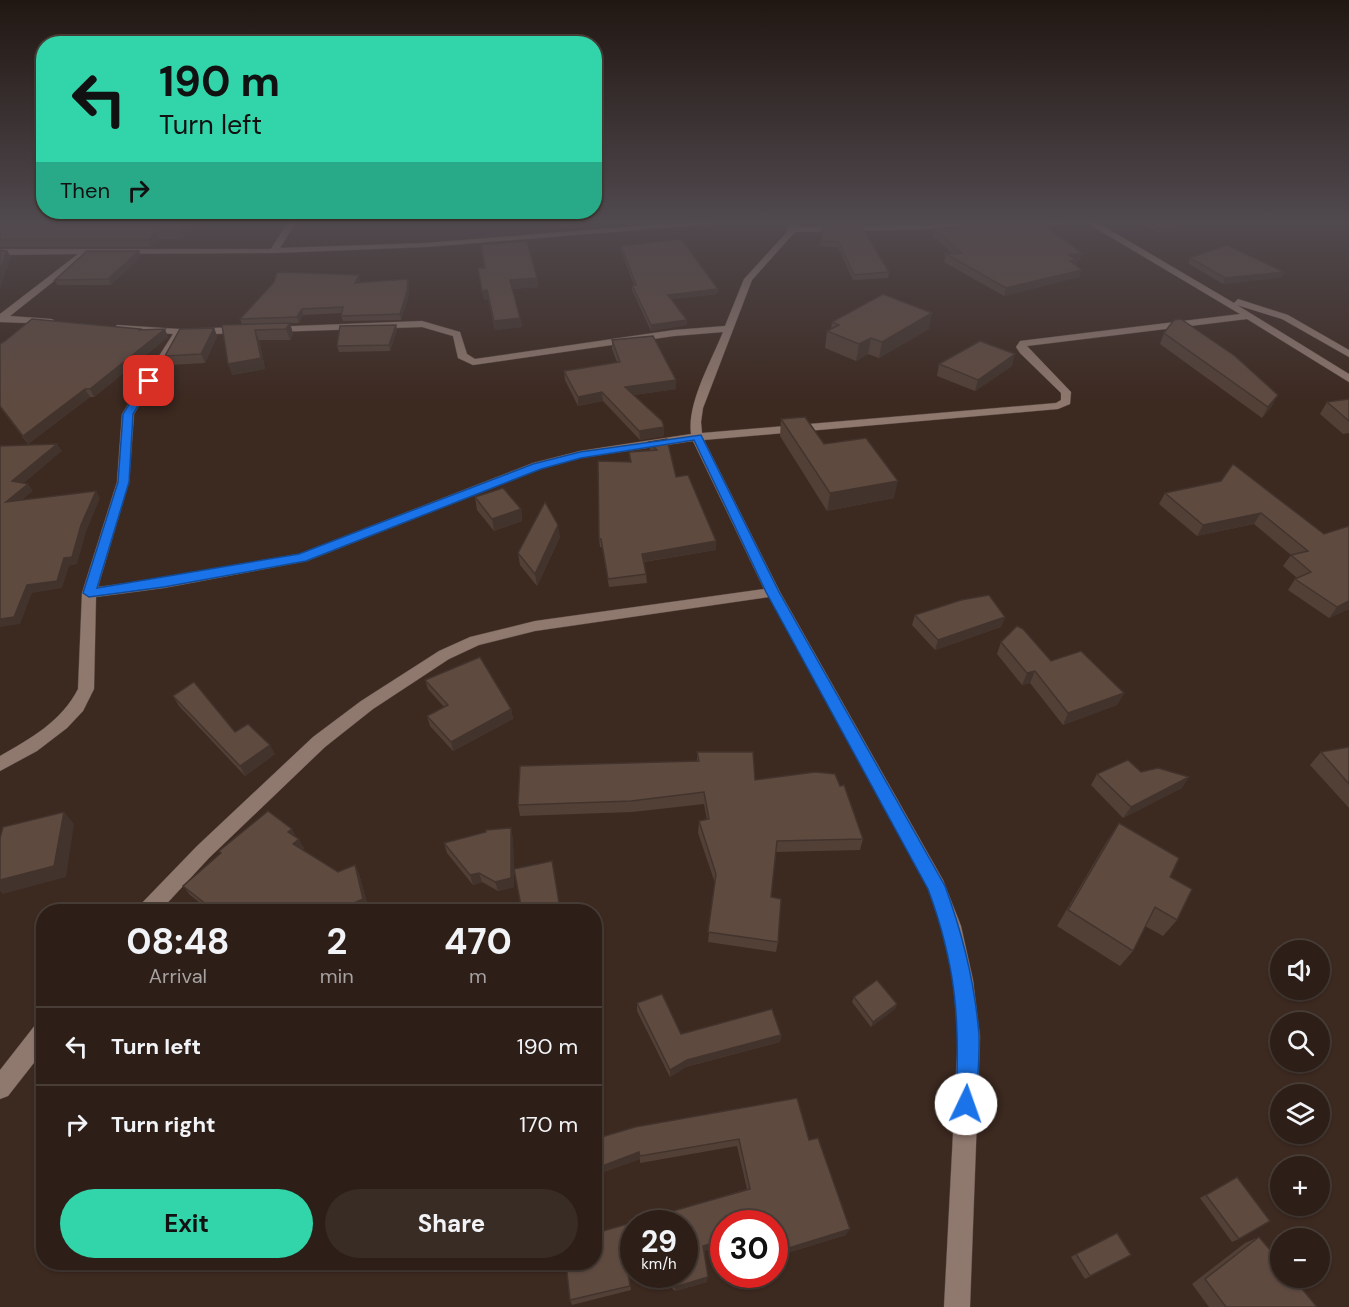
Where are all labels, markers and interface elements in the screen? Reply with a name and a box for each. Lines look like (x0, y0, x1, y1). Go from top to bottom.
text: 190 m (159, 54, 280, 109)
icon: left (60, 60, 138, 138)
text: Turn left (159, 107, 262, 142)
icon: right (122, 174, 155, 207)
text: Then (60, 176, 110, 205)
pin (123, 355, 174, 406)
icon: arrive (132, 364, 165, 397)
text: 08:48 (126, 918, 230, 965)
text: 2 (326, 918, 347, 965)
text: 470 (444, 918, 512, 965)
map controls (1270, 940, 1330, 1288)
button: sound (1270, 940, 1330, 1000)
text: Arrival (149, 963, 207, 989)
text: min (320, 963, 354, 989)
text: m (469, 963, 487, 989)
button: search (1270, 1012, 1330, 1072)
icon: left (60, 1030, 93, 1063)
text: Turn left (111, 1032, 201, 1061)
text: 190 m (517, 1032, 578, 1061)
position arrow (934, 1072, 998, 1136)
button: layers (1270, 1084, 1330, 1144)
icon: right (60, 1108, 93, 1141)
text: Turn right (111, 1110, 216, 1139)
text: 170 m (519, 1110, 578, 1139)
button: + (1270, 1156, 1330, 1216)
button: Exit (60, 1189, 313, 1258)
button: Share (325, 1189, 578, 1258)
speed limit sign: 30 (710, 1210, 788, 1288)
text: 29 (641, 1222, 677, 1261)
button: − (1270, 1228, 1330, 1288)
text: km/h (641, 1254, 677, 1274)

